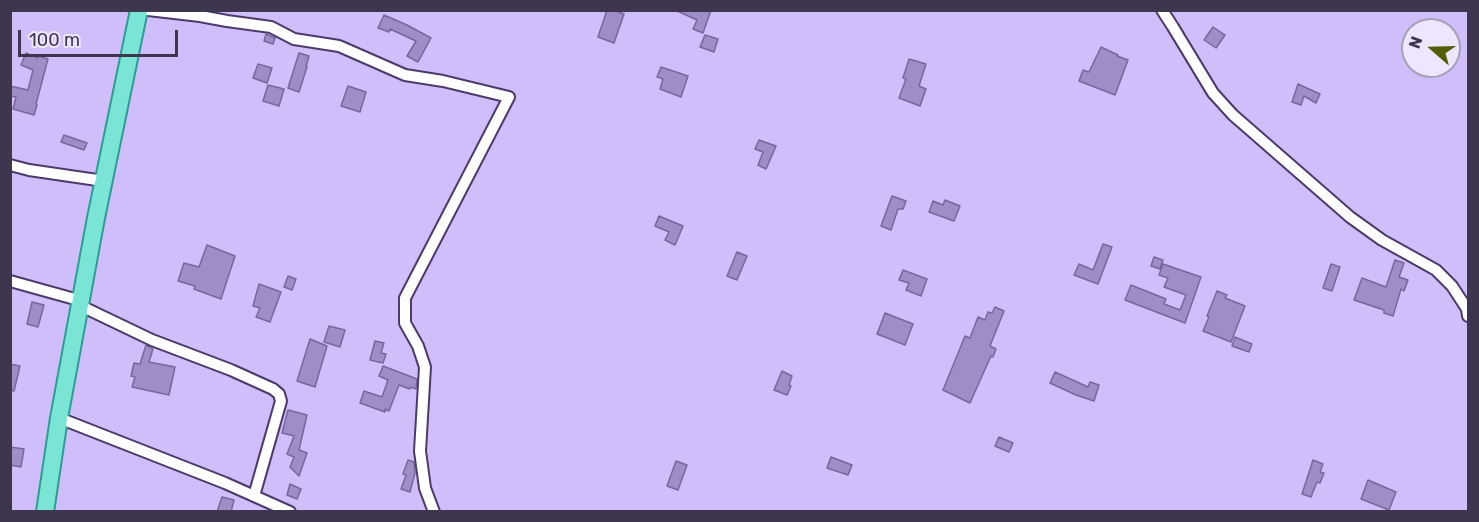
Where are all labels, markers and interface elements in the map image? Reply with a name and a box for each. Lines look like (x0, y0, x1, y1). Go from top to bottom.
scale bar (21, 18, 182, 56)
north arrow (1401, 18, 1461, 78)
text: 100 m (29, 29, 80, 51)
text: N (1405, 34, 1426, 51)

